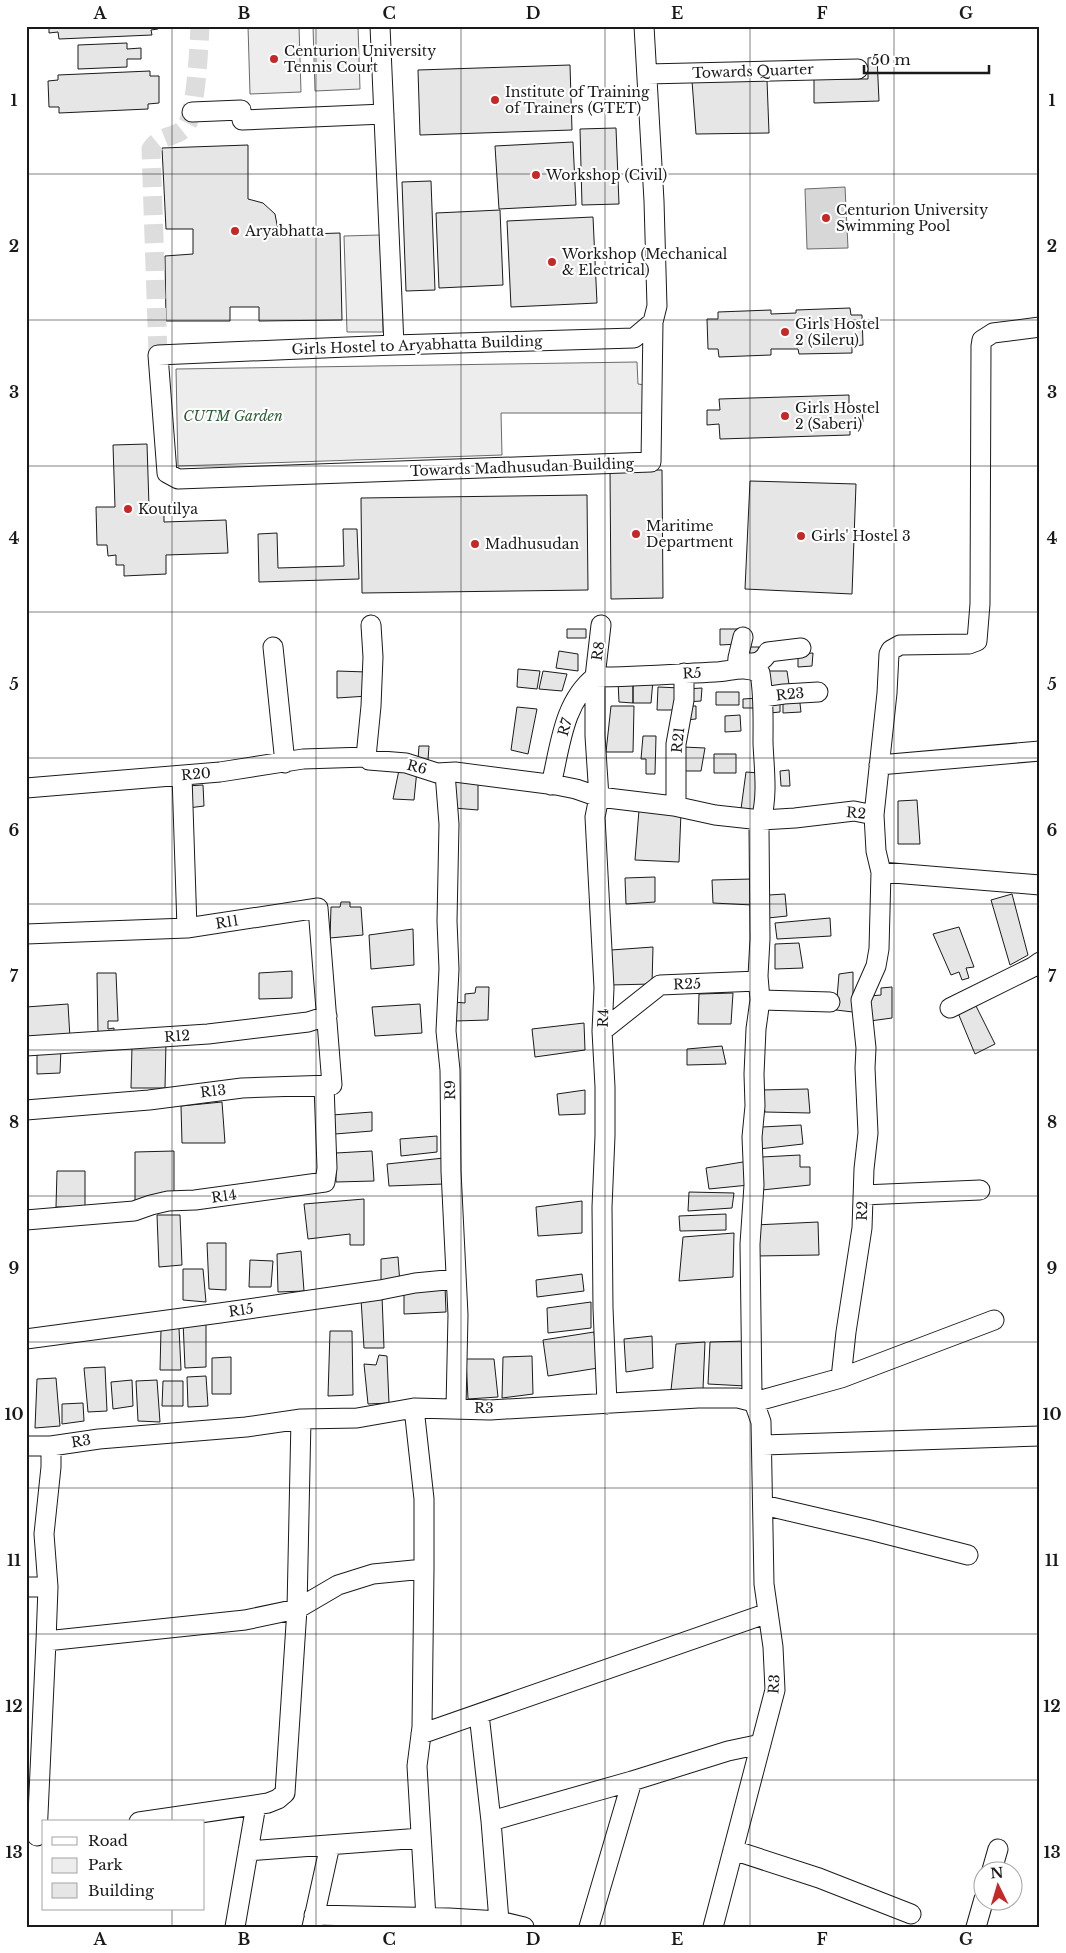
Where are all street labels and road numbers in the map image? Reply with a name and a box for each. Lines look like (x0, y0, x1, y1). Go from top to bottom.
street label: Towards Quarter (692, 60, 814, 82)
street label: Girls Hostel to Aryabhatta Building (291, 332, 543, 358)
street label: Towards Madhusudan Building (410, 454, 635, 480)
street label: R8 (588, 640, 608, 662)
street label: R5 (682, 664, 702, 682)
street label: R23 (775, 684, 805, 704)
street label: R7 (554, 715, 576, 738)
street label: R21 (668, 726, 688, 754)
street label: R6 (405, 756, 429, 778)
street label: R20 (180, 764, 212, 784)
street label: R2 (845, 803, 867, 823)
street label: R11 (214, 911, 240, 933)
street label: R25 (673, 975, 701, 993)
street label: R4 (594, 1008, 612, 1028)
street label: R12 (163, 1026, 191, 1046)
street label: R13 (199, 1080, 227, 1102)
street label: R9 (441, 1080, 459, 1100)
street label: R14 (210, 1185, 238, 1207)
street label: R2 (853, 1201, 871, 1221)
street label: R15 (227, 1299, 255, 1321)
street label: R3 (474, 1399, 494, 1417)
street label: R3 (70, 1431, 92, 1451)
street label: R3 (764, 1674, 784, 1694)

